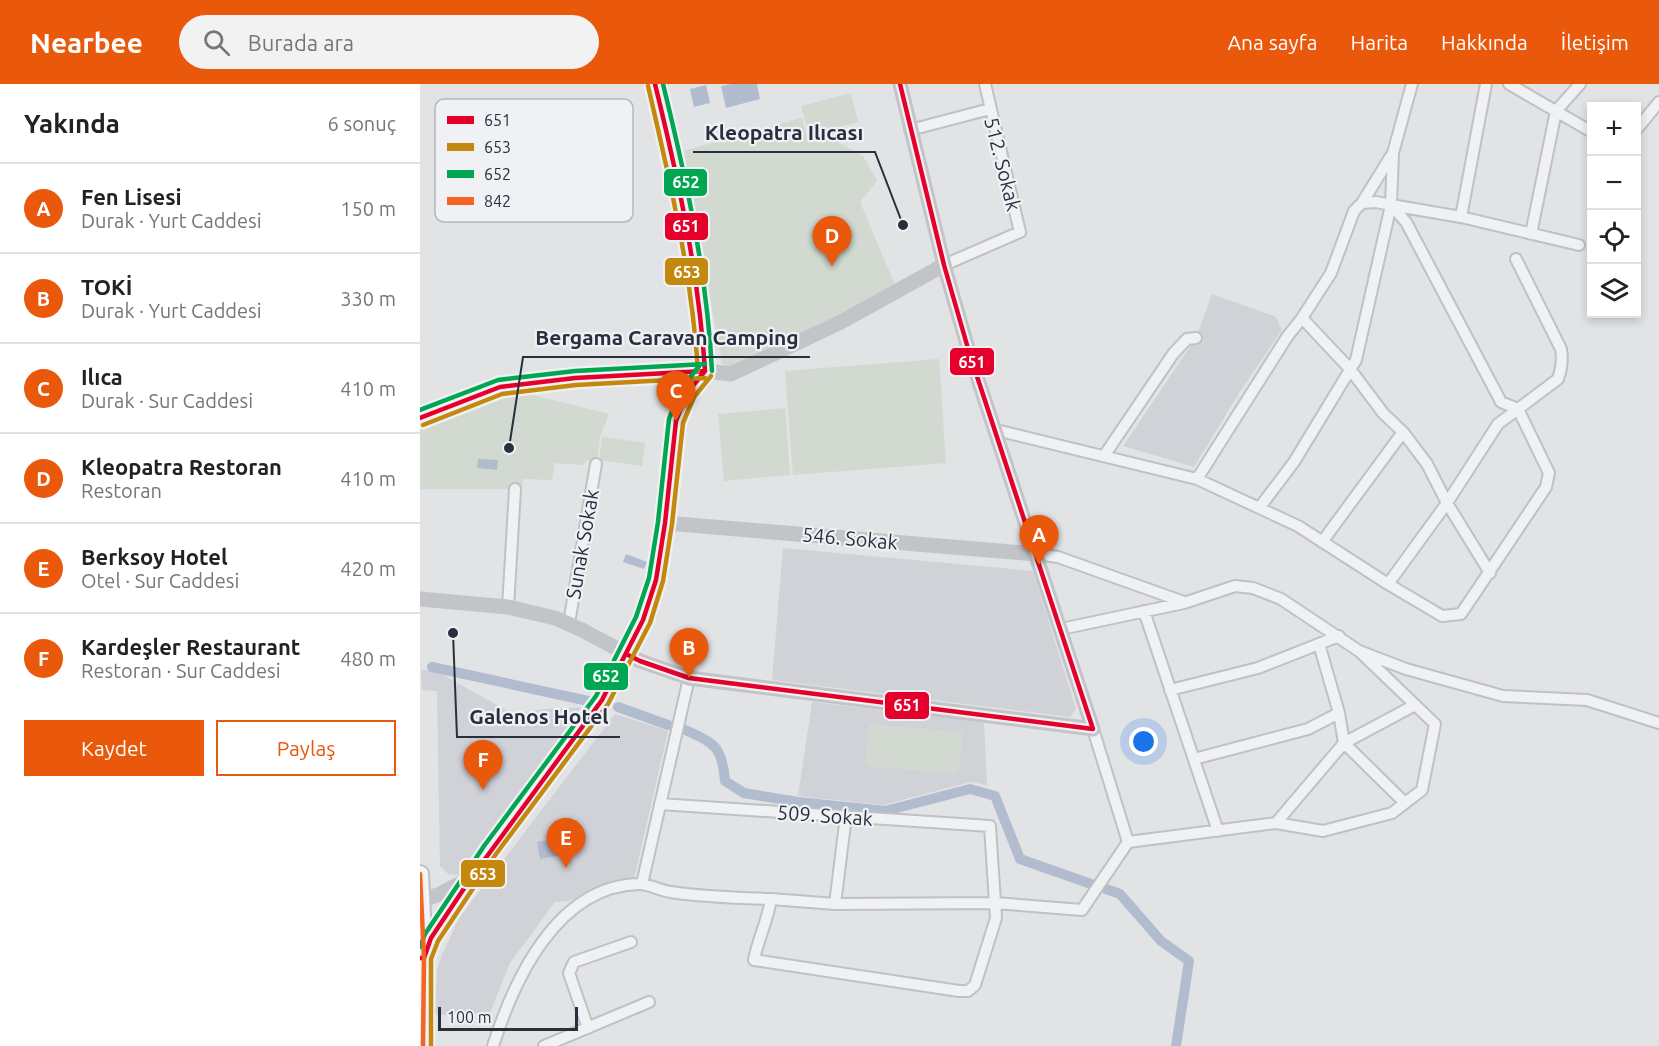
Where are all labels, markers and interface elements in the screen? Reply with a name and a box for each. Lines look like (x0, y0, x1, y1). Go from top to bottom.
search box (179, 15, 599, 69)
icon: search (200, 26, 233, 59)
text: Nearbee (30, 27, 143, 58)
text: Burada ara (248, 30, 354, 55)
text: Ana sayfa (1227, 30, 1318, 54)
text: Harita (1351, 30, 1408, 54)
text: Hakkında (1441, 30, 1528, 54)
text: İletişim (1561, 30, 1629, 54)
legend (435, 99, 633, 222)
map controls (1587, 102, 1641, 318)
button: + (1587, 102, 1641, 156)
text: Yakında (24, 109, 120, 138)
text: 651 (484, 111, 511, 129)
text: 6 sonuç (328, 112, 396, 135)
callout: Kleopatra Ilıcası (693, 113, 875, 152)
street label: 512. Sokak (980, 115, 1026, 213)
text: Kleopatra Ilıcası (705, 120, 863, 144)
text: 653 (484, 138, 511, 156)
button: − (1587, 156, 1641, 210)
text: 652 (484, 165, 511, 183)
line badge: 652 (663, 168, 708, 197)
text: 652 (672, 173, 700, 191)
text: Fen Lisesi (81, 184, 182, 209)
text: 842 (484, 192, 511, 210)
text: A (36, 197, 51, 220)
text: 150 m (340, 197, 396, 220)
text: Durak · Yurt Caddesi (81, 209, 262, 232)
button: locate (1587, 210, 1641, 264)
line badge: 651 (664, 212, 709, 241)
pin: D (812, 216, 852, 266)
text: 651 (672, 217, 700, 235)
line badge: 653 (664, 257, 709, 286)
text: 653 (673, 263, 701, 281)
button: layers (1587, 264, 1641, 318)
text: TOKİ (81, 274, 132, 299)
text: B (37, 287, 50, 310)
text: 330 m (340, 287, 396, 310)
text: Durak · Yurt Caddesi (81, 299, 262, 322)
callout: Bergama Caravan Camping (523, 318, 810, 357)
text: Bergama Caravan Camping (535, 325, 799, 349)
line badge: 651 (949, 347, 995, 376)
text: 651 (958, 353, 986, 371)
text: Ilıca (81, 364, 123, 389)
pin: C (656, 372, 696, 421)
text: C (37, 377, 50, 400)
text: 410 m (340, 377, 396, 400)
text: Durak · Sur Caddesi (81, 389, 253, 412)
text: Kleopatra Restoran (81, 454, 282, 479)
text: D (36, 467, 51, 490)
text: 410 m (340, 467, 396, 490)
text: Restoran (81, 479, 162, 502)
street label: Sunak Sokak (561, 487, 603, 601)
pin: A (1020, 516, 1058, 565)
street label: 546. Sokak (801, 522, 899, 554)
text: Berksoy Hotel (81, 544, 228, 569)
text: E (38, 557, 49, 580)
text: 420 m (340, 557, 396, 580)
text: Otel · Sur Caddesi (81, 569, 239, 592)
pin: B (670, 628, 708, 678)
text: Kardeşler Restaurant (81, 634, 300, 659)
text: F (38, 647, 49, 670)
text: 480 m (340, 647, 396, 670)
text: Restoran · Sur Caddesi (81, 659, 281, 682)
line badge: 652 (583, 662, 629, 691)
text: 652 (592, 667, 620, 685)
line badge: 651 (884, 691, 930, 720)
text: 651 (893, 696, 921, 714)
callout: Galenos Hotel (457, 698, 620, 737)
text: Galenos Hotel (469, 704, 609, 728)
button: Kaydet (24, 720, 204, 776)
button: Paylaş (216, 720, 396, 776)
your location (1129, 727, 1158, 756)
pin: F (464, 740, 502, 790)
street label: 509. Sokak (776, 800, 874, 830)
pin: E (546, 818, 586, 868)
line badge: 653 (460, 859, 506, 888)
text: 653 (469, 865, 497, 883)
scale bar (438, 1004, 578, 1032)
text: 100 m (447, 1008, 492, 1026)

